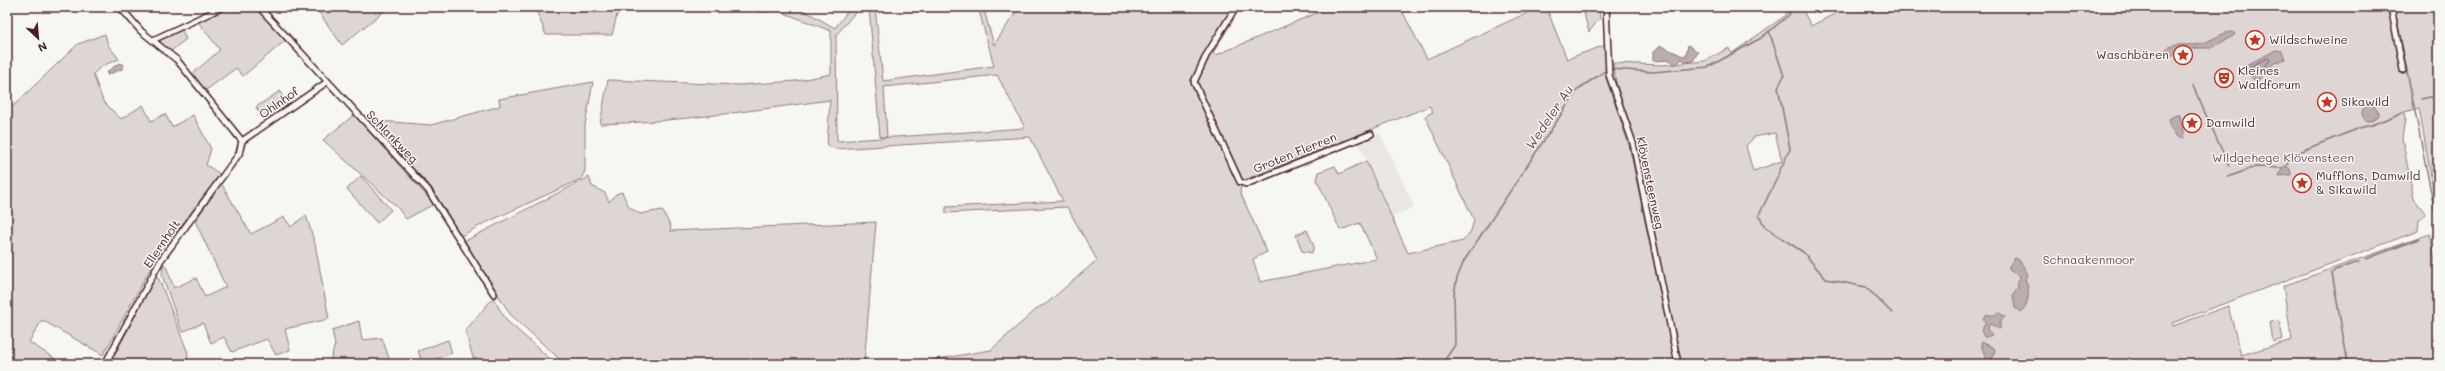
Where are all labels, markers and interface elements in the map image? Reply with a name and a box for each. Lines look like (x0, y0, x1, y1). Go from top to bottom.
north arrow (18, 18, 58, 58)
place icon: Wildschweine (2244, 29, 2266, 51)
place label: Wildschweine (2269, 31, 2348, 47)
text: N (36, 39, 50, 56)
place icon: Waschbären (2172, 44, 2194, 66)
place label: Waschbären (2096, 46, 2169, 62)
place label: Kleines Waldforum (2238, 62, 2301, 92)
theatre icon: Kleines Waldforum (2213, 67, 2235, 89)
water label: Wedeler Au (1521, 81, 1576, 152)
street label: Ohlnhof (256, 83, 302, 121)
place icon: Sikawild (2316, 91, 2338, 113)
place label: Sikawild (2341, 93, 2389, 109)
street label: Schlankweg (363, 106, 422, 166)
place icon: Damwild (2181, 112, 2203, 134)
place label: Damwild (2206, 114, 2255, 130)
street label: Groten Flerren (1251, 128, 1339, 176)
street label: Klövensteenweg (1633, 135, 1669, 231)
park label: Wildgehege Klövensteen (2212, 149, 2354, 165)
place label: Mufflons, Damwild & Sikawild (2316, 167, 2421, 197)
place icon: Mufflons, Damwild & Sikawild (2291, 172, 2313, 194)
street label: Ellernholt (139, 216, 183, 271)
park label: Schnaakenmoor (2043, 251, 2135, 267)

